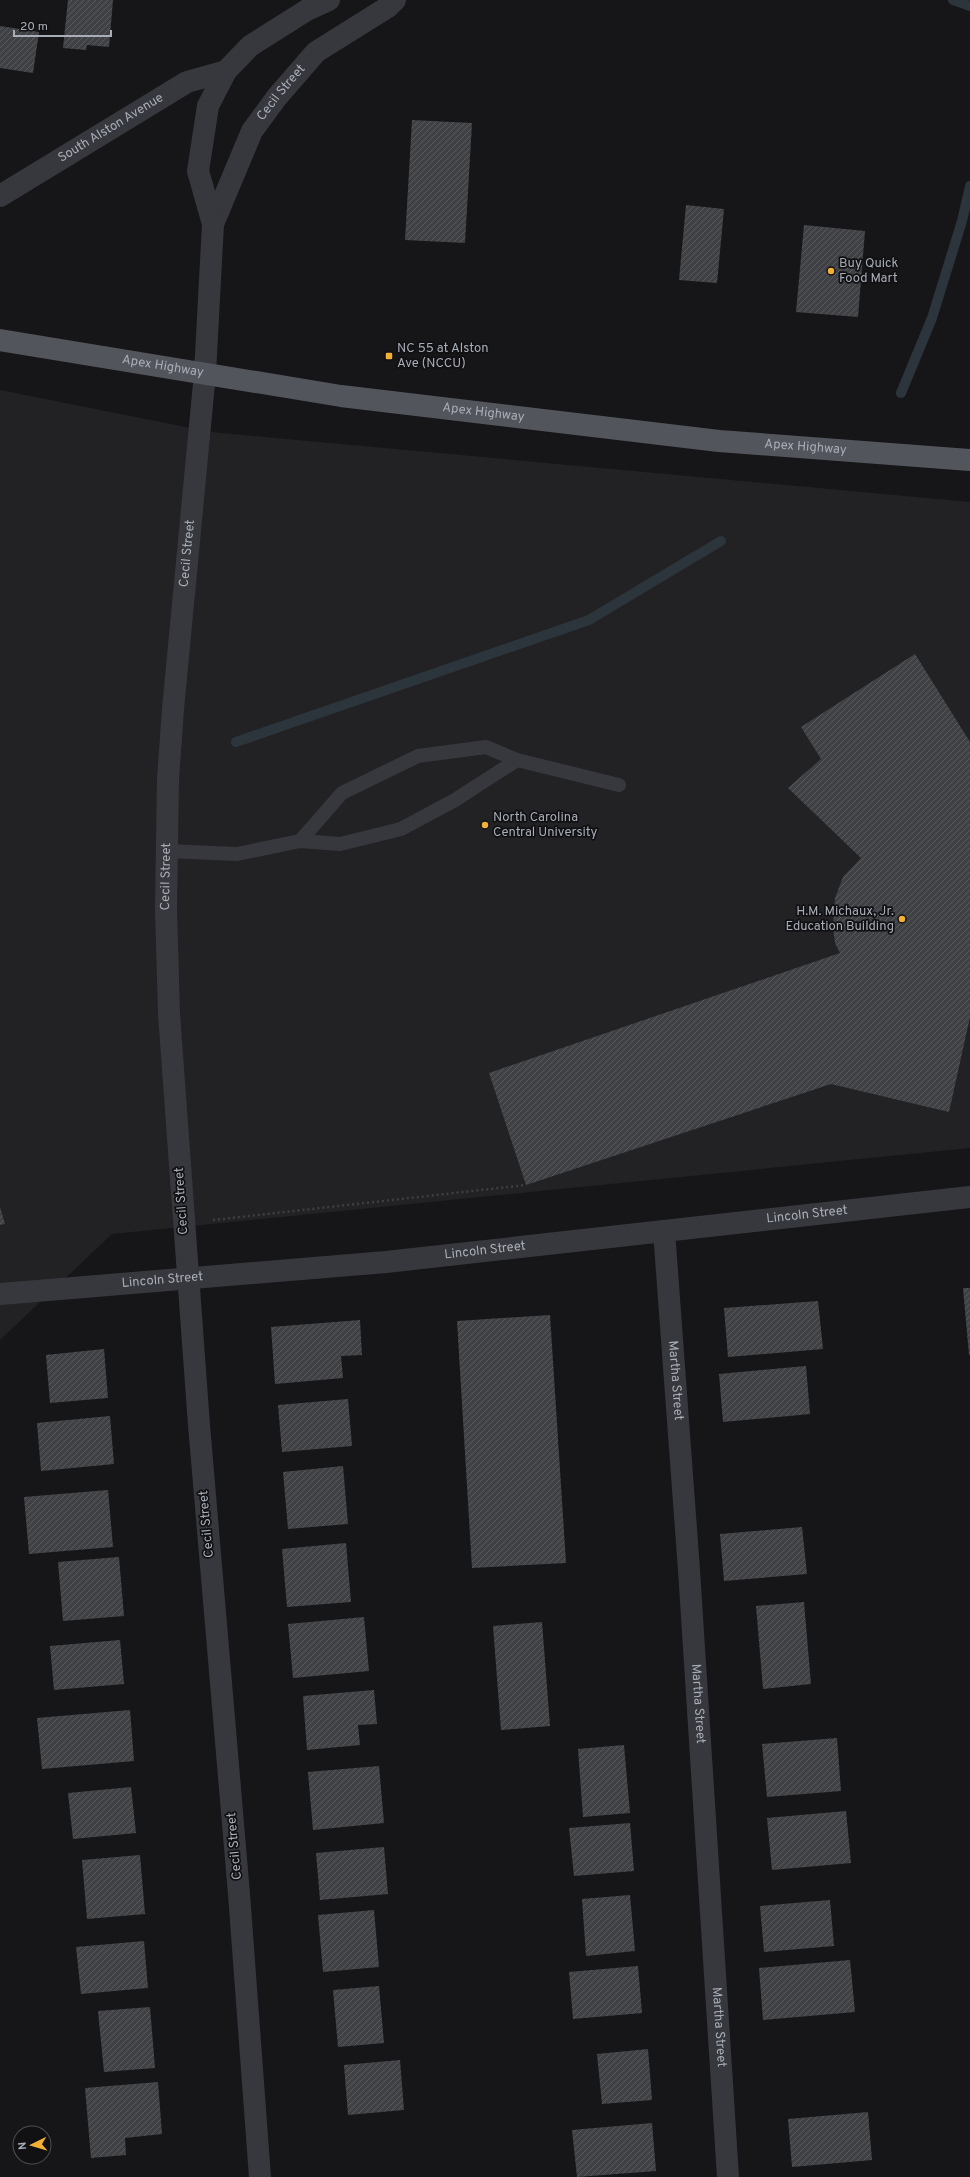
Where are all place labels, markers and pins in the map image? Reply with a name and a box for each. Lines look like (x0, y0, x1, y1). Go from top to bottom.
place label: Buy Quick Food Mart (839, 256, 899, 287)
marker: Buy Quick Food Mart (826, 266, 836, 276)
place label: NC 55 at Alston Ave (NCCU) (397, 341, 488, 372)
marker: NC 55 at Alston Ave (NCCU) (384, 351, 394, 361)
place label: North Carolina Central University (493, 810, 598, 841)
marker: North Carolina Central University (480, 820, 490, 830)
place label: H.M. Michaux, Jr. Education Building (786, 904, 894, 935)
marker: H.M. Michaux, Jr. Education Building (897, 914, 907, 924)

